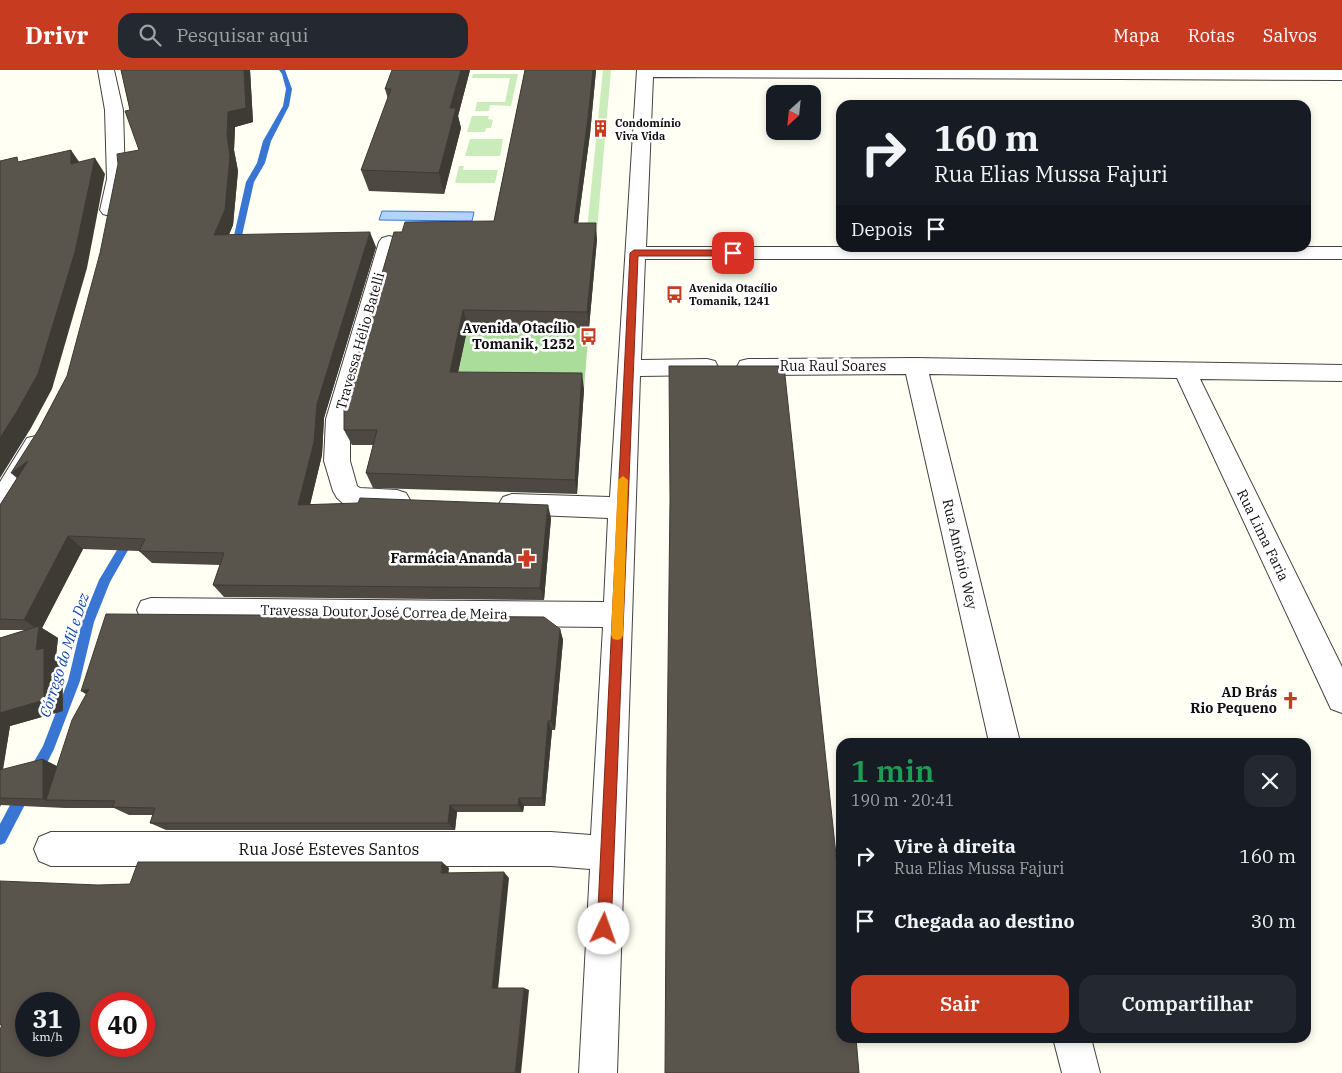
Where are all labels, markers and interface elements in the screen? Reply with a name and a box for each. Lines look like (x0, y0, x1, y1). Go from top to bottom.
search box (118, 13, 468, 58)
text: Drivr (25, 19, 88, 51)
icon: search (136, 21, 164, 49)
text: Pesquisar aqui (176, 23, 308, 47)
text: Mapa (1113, 24, 1160, 47)
text: Rotas (1188, 24, 1235, 47)
text: Salvos (1263, 24, 1317, 47)
north arrow (766, 85, 821, 140)
map controls (766, 85, 821, 140)
text: 160 m (934, 115, 1039, 161)
place label: Condomínio Viva Vida (615, 116, 681, 143)
building icon: Condomínio Viva Vida (591, 119, 611, 139)
icon: right (851, 120, 916, 185)
text: Rua Elias Mussa Fajuri (934, 159, 1168, 188)
icon: arrive (922, 215, 950, 243)
text: Depois (851, 217, 912, 241)
pin (712, 232, 754, 274)
icon: arrive (719, 239, 747, 267)
street label: Travessa Hélio Batelli (332, 270, 388, 412)
place label: Avenida Otacílio Tomanik, 1241 (689, 281, 777, 308)
bus stop icon: Avenida Otacílio Tomanik, 1241 (665, 284, 685, 304)
place label: Avenida Otacílio Tomanik, 1252 (462, 319, 575, 353)
bus stop icon: Avenida Otacílio Tomanik, 1252 (579, 326, 599, 346)
street label: Rua Raul Soares (780, 357, 886, 375)
street label: Rua Lima Faria (1233, 486, 1293, 584)
street label: Rua Antônio Wey (939, 497, 982, 611)
pharmacy icon: Farmácia Ananda (516, 548, 536, 568)
place label: Farmácia Ananda (391, 549, 512, 567)
water label: Córrego do Mil e Dez (35, 590, 93, 719)
street label: Travessa Doutor José Correa de Meira (260, 601, 508, 623)
place label: AD Brás Rio Pequeno (1190, 683, 1277, 717)
church icon: AD Brás Rio Pequeno (1281, 690, 1301, 710)
text: 1 min (851, 751, 934, 790)
button: close (1244, 755, 1296, 807)
text: 190 m · 20:41 (851, 790, 954, 810)
text: Vire à direita (894, 834, 1016, 858)
street label: Rua José Esteves Santos (239, 839, 419, 859)
icon: right (851, 842, 879, 870)
text: 160 m (1239, 844, 1296, 868)
text: Rua Elias Mussa Fajuri (894, 858, 1064, 878)
position arrow (577, 902, 629, 954)
icon: arrive (851, 907, 879, 935)
text: Chegada ao destino (894, 909, 1075, 933)
text: 30 m (1251, 909, 1296, 933)
button: Sair (851, 975, 1069, 1033)
button: Compartilhar (1079, 975, 1296, 1033)
speed limit sign: 40 (90, 992, 155, 1057)
text: 31 (32, 1002, 63, 1035)
text: km/h (32, 1029, 63, 1044)

